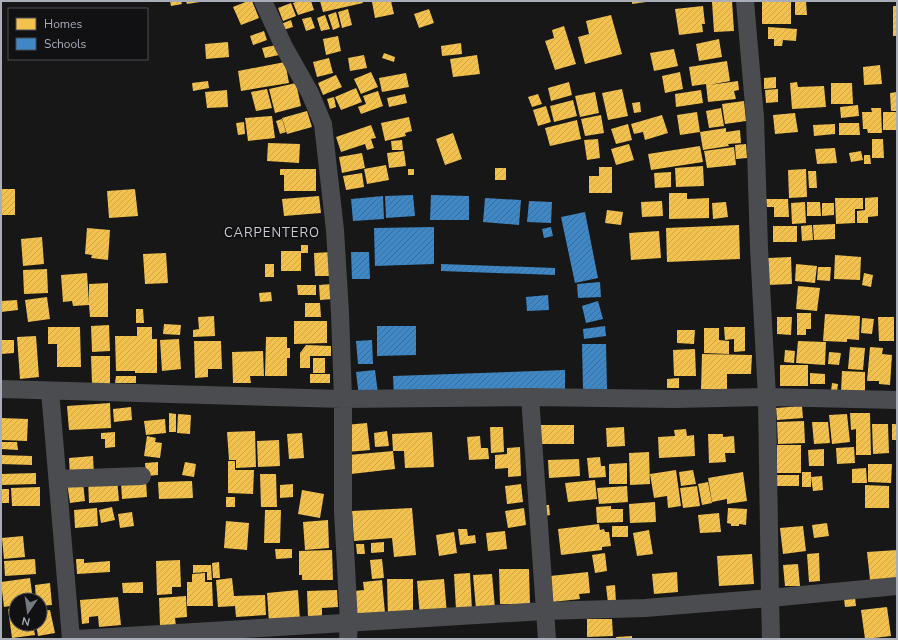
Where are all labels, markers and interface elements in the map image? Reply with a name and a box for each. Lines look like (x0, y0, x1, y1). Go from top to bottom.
legend (8, 8, 148, 60)
text: Homes (44, 16, 82, 32)
text: Schools (44, 36, 87, 52)
district label: CARPENTERO (224, 224, 320, 242)
north arrow (8, 592, 48, 632)
text: N (20, 613, 32, 629)

